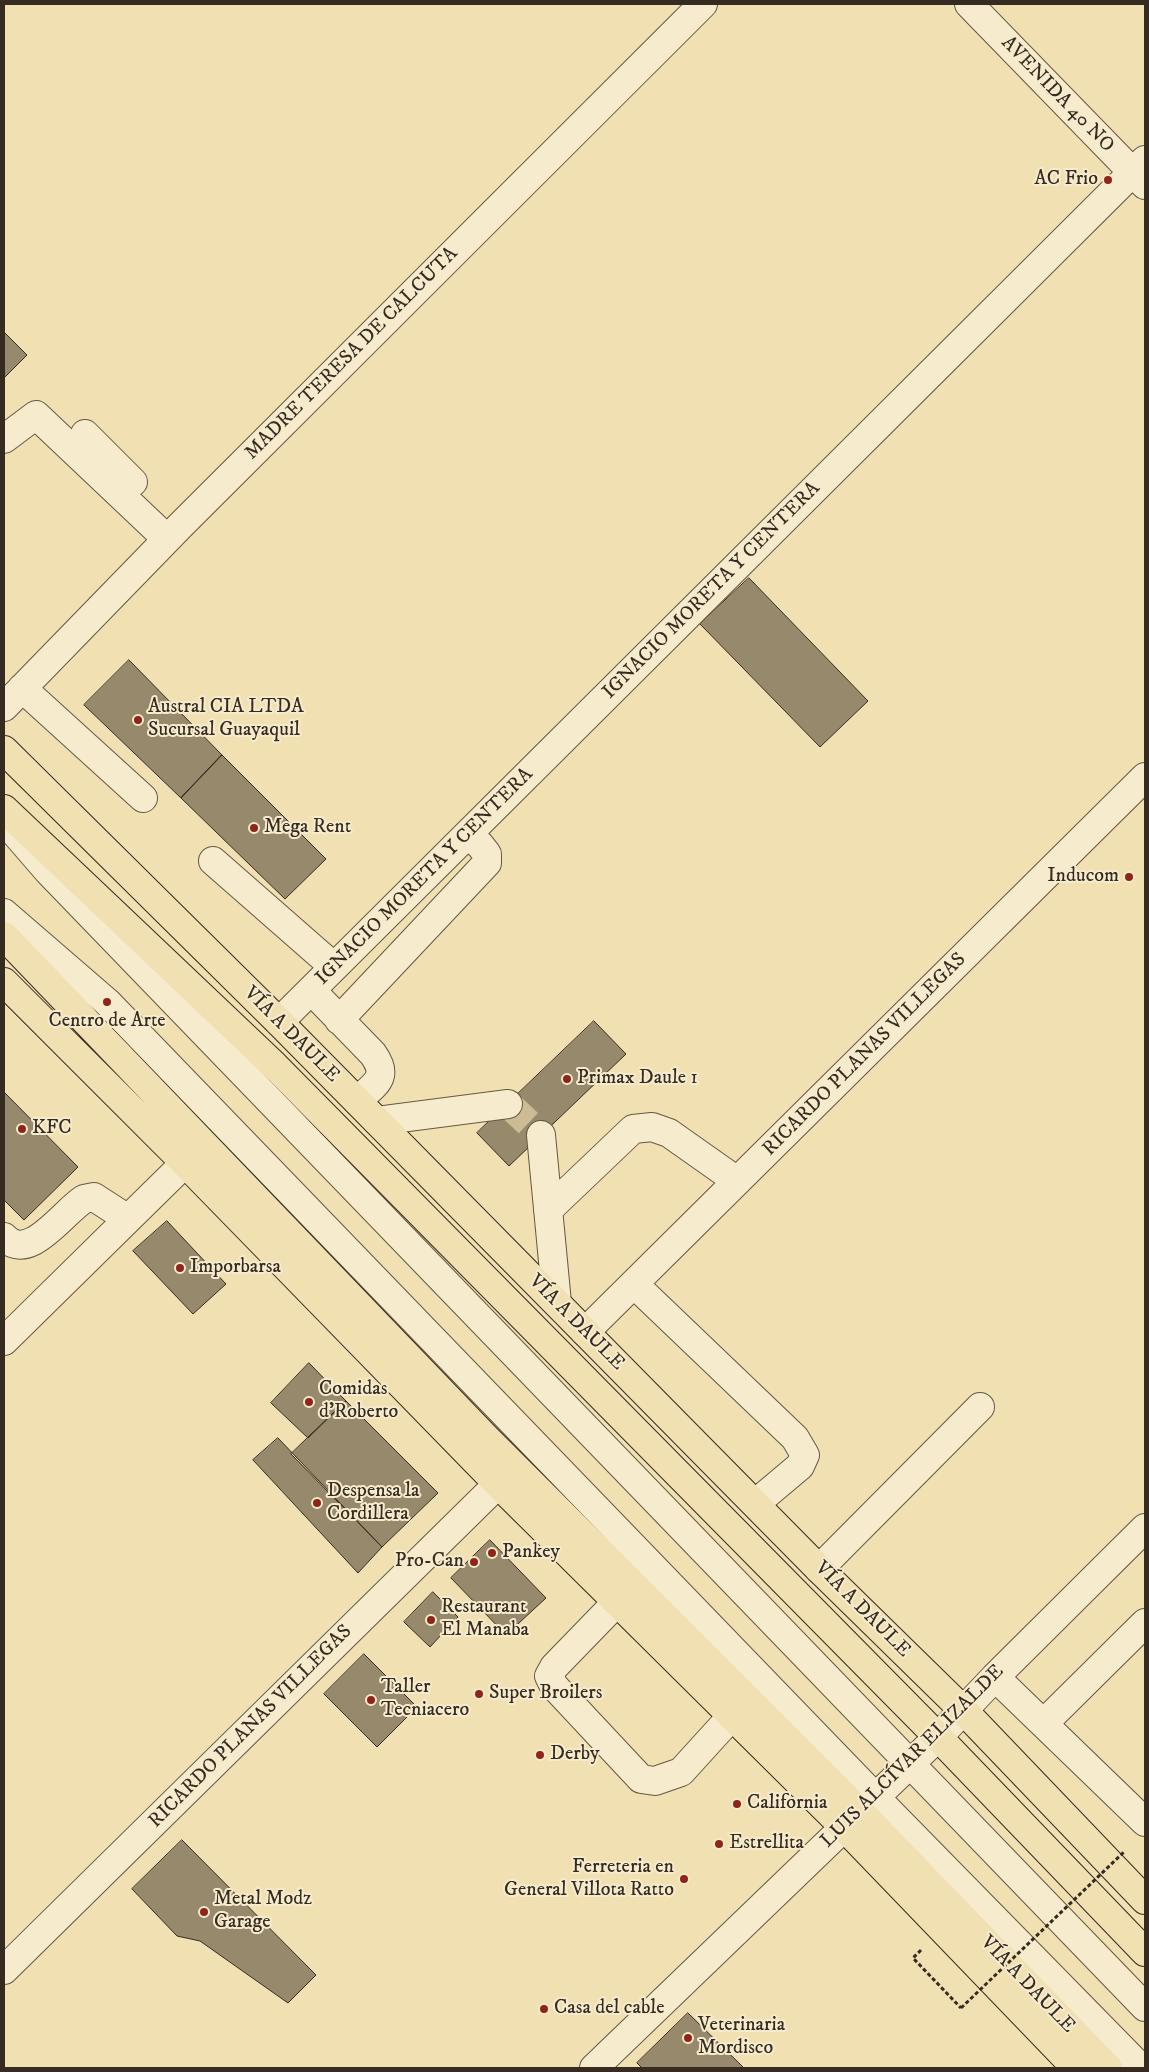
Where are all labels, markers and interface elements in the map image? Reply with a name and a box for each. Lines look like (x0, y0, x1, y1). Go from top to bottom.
street label: AVENIDA 40 NO (995, 32, 1119, 158)
place label: AC Frio (1034, 168, 1098, 192)
marker: AC Frio (1102, 174, 1114, 186)
street label: MADRE TERESA DE CALCUTA (240, 242, 464, 466)
street label: IGNACIO MORETA Y CENTERA (598, 477, 826, 705)
place label: Austral CIA LTDA Sucursal Guayaquil (148, 696, 304, 743)
marker: Austral CIA LTDA Sucursal Guayaquil (132, 714, 144, 726)
street label: IGNACIO MORETA Y CENTERA (311, 763, 539, 991)
place label: Mega Rent (264, 816, 351, 840)
marker: Mega Rent (248, 822, 260, 834)
place label: Inducom (1047, 865, 1119, 889)
marker: Inducom (1123, 871, 1135, 883)
street label: RICARDO PLANAS VILLEGAS (758, 948, 972, 1162)
street label: VÍA A DAULE (238, 982, 344, 1088)
marker: Centro de Arte (101, 996, 113, 1008)
place label: Centro de Arte (48, 1010, 166, 1034)
place label: Primax Daule 1 (577, 1067, 698, 1091)
marker: Primax Daule 1 (561, 1073, 573, 1085)
place label: KFC (32, 1117, 72, 1141)
marker: KFC (16, 1123, 28, 1135)
place label: Imporbarsa (190, 1256, 281, 1280)
marker: Imporbarsa (174, 1262, 186, 1274)
street label: VÍA A DAULE (523, 1270, 629, 1376)
place label: Comidas d'Roberto (319, 1378, 398, 1425)
marker: Comidas d'Roberto (303, 1396, 315, 1408)
place label: Despensa la Cordillera (327, 1480, 420, 1527)
marker: Despensa la Cordillera (311, 1497, 323, 1509)
place label: Pankey (502, 1541, 560, 1565)
marker: Pankey (486, 1547, 498, 1559)
place label: Pro-Can (395, 1550, 464, 1574)
marker: Pro-Can (468, 1556, 480, 1568)
street label: VÍA A DAULE (809, 1557, 915, 1663)
place label: Restaurant El Manaba (441, 1596, 529, 1643)
marker: Restaurant El Manaba (425, 1614, 437, 1626)
street label: RICARDO PLANAS VILLEGAS (144, 1620, 358, 1834)
street label: LUIS ALCÍVAR ELIZALDE (816, 1660, 1010, 1854)
place label: Taller Tecniacero (381, 1676, 469, 1723)
place label: Super Broilers (489, 1682, 602, 1706)
marker: Super Broilers (473, 1688, 485, 1700)
marker: Taller Tecniacero (365, 1694, 377, 1706)
place label: Derby (550, 1743, 599, 1767)
marker: Derby (534, 1749, 546, 1761)
place label: California (747, 1792, 827, 1816)
marker: California (731, 1798, 743, 1810)
place label: Estrellita (729, 1832, 804, 1856)
marker: Estrellita (713, 1838, 725, 1850)
place label: Ferreteria en General Villota Ratto (504, 1856, 674, 1903)
marker: Ferreteria en General Villota Ratto (678, 1873, 690, 1885)
place label: Metal Modz Garage (214, 1888, 312, 1935)
marker: Metal Modz Garage (198, 1906, 210, 1918)
street label: VÍA A DAULE (975, 1931, 1079, 2039)
place label: Casa del cable (554, 1997, 664, 2021)
marker: Casa del cable (538, 2003, 550, 2015)
place label: Veterinaria Mordisco (698, 2014, 785, 2061)
marker: Veterinaria Mordisco (682, 2032, 694, 2044)

